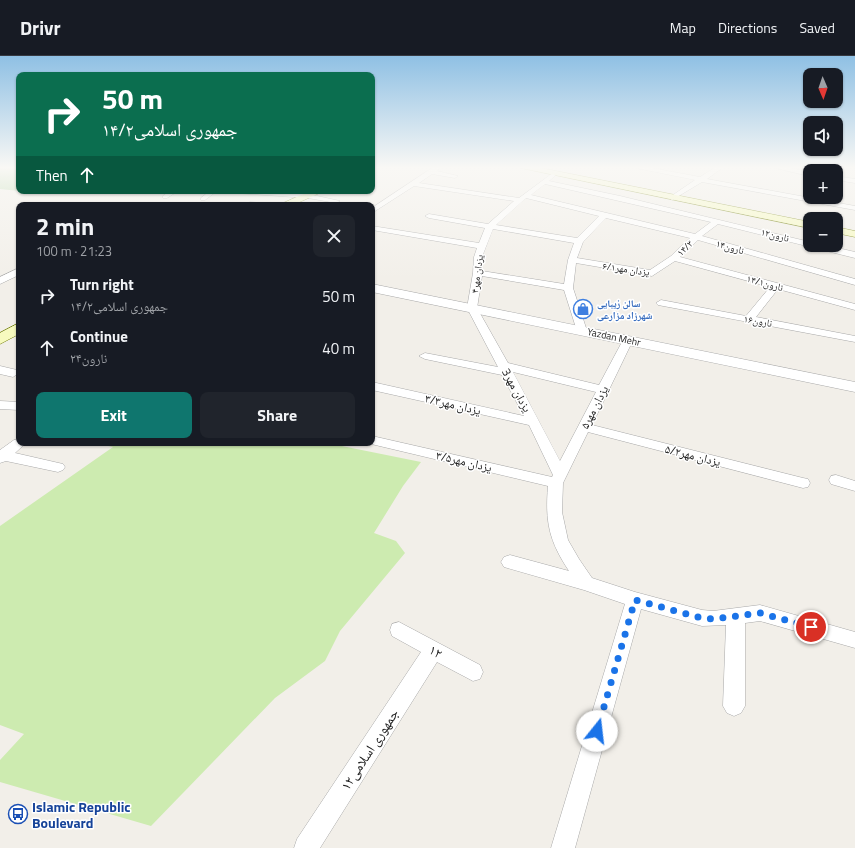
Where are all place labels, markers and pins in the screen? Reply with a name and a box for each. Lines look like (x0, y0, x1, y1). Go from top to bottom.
place label: سالن زیبایی شهرزاد مزارعی (597, 296, 652, 323)
shop icon: سالن زیبایی شهرزاد مزارعی (572, 298, 594, 320)
pin (794, 610, 828, 644)
place label: Islamic Republic Boulevard (32, 796, 131, 833)
bus stop icon: Islamic Republic Boulevard (7, 803, 29, 825)

